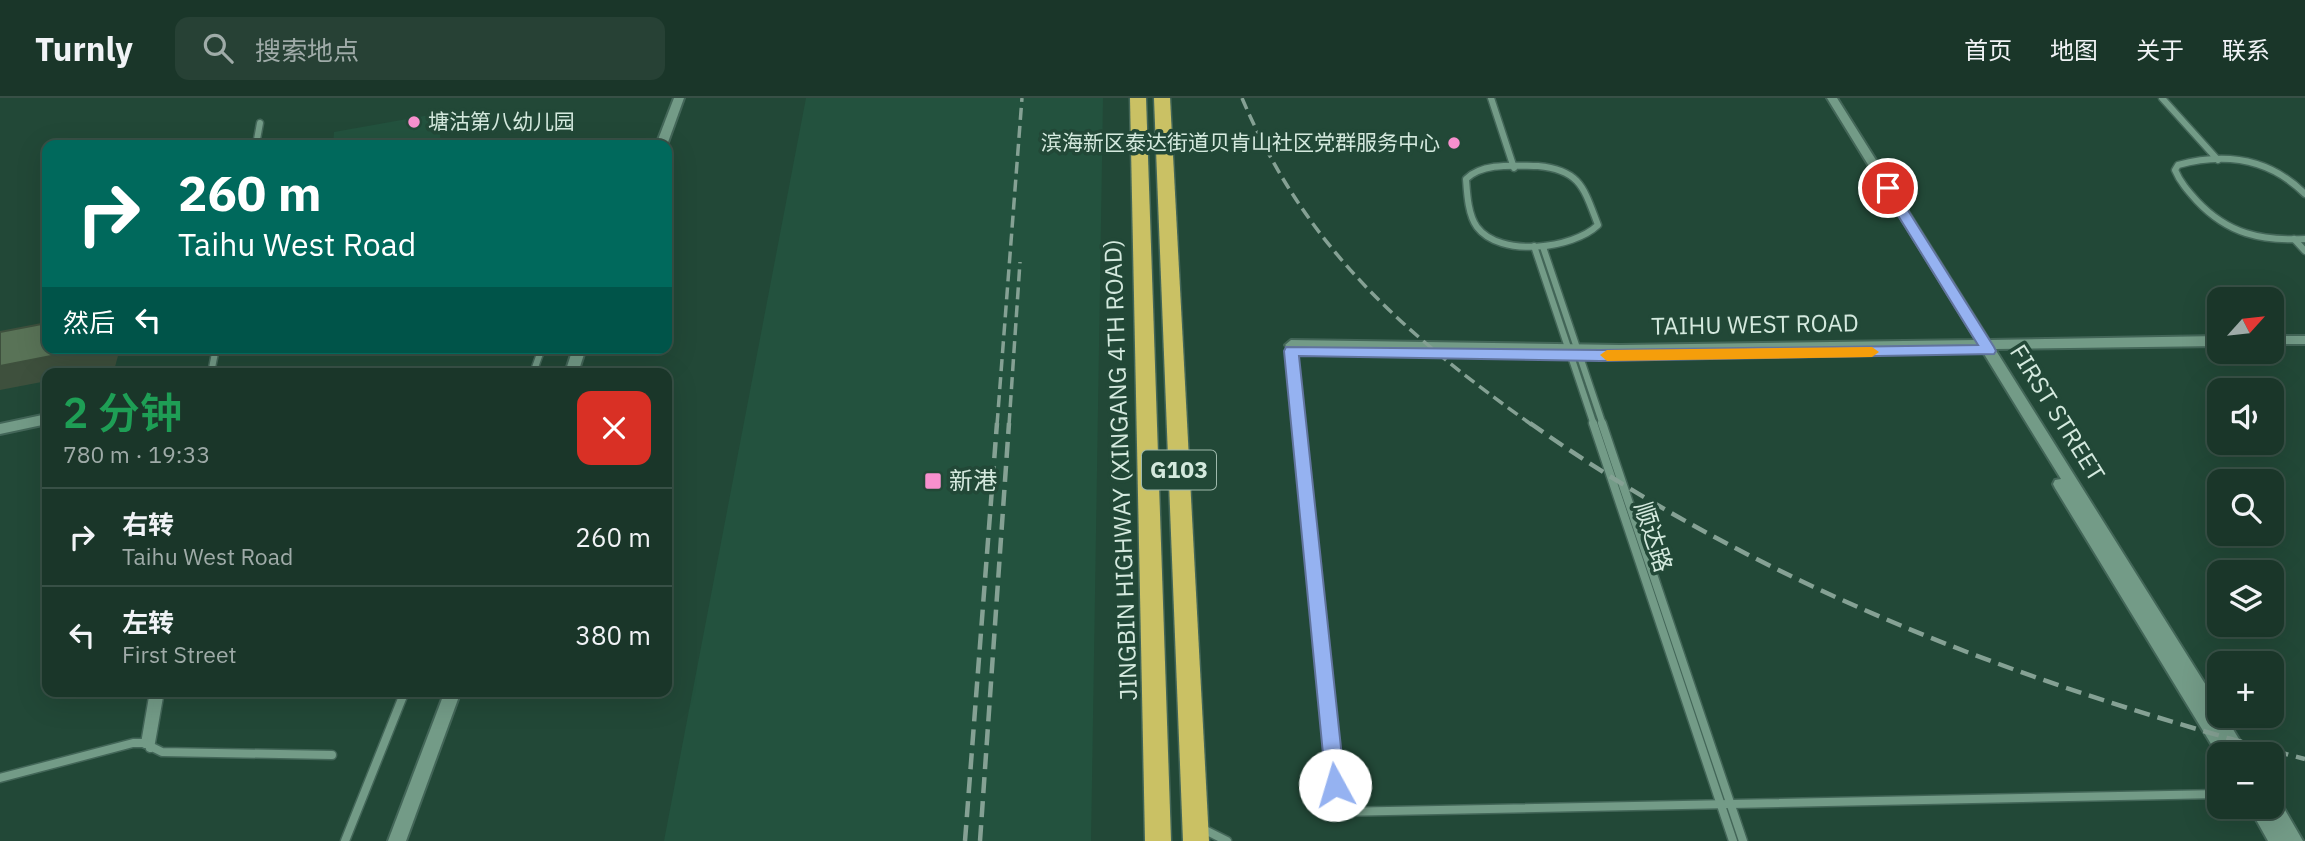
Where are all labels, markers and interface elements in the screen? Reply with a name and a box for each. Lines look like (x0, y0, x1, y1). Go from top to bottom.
search box (175, 17, 665, 80)
text: Turnly (35, 27, 133, 70)
icon: search (199, 29, 237, 67)
text: 搜索地点 (255, 33, 359, 67)
text: 首页 (1964, 34, 2012, 66)
text: 地图 (2050, 34, 2098, 66)
text: 关于 (2136, 34, 2184, 66)
text: 联系 (2222, 34, 2270, 66)
place label: 塘沽第八幼儿园 (428, 107, 575, 135)
marker: 塘沽第八幼儿园 (406, 114, 422, 130)
place label: 滨海新区泰达街道贝肯山社区党群服务中心 (1041, 128, 1440, 156)
marker: 滨海新区泰达街道贝肯山社区党群服务中心 (1446, 135, 1462, 151)
pin (1858, 158, 1918, 218)
text: 260 m (178, 161, 322, 224)
icon: right (63, 168, 154, 259)
icon: arrive (1869, 169, 1907, 207)
text: Taihu West Road (178, 223, 416, 265)
street label: JINGBIN HIGHWAY (XINGANG 4TH ROAD) (1096, 239, 1144, 701)
north arrow (2207, 287, 2284, 364)
map controls (2207, 287, 2284, 819)
icon: left (129, 301, 167, 339)
text: 然后 (63, 305, 115, 339)
street label: TAIHU WEST ROAD (1651, 306, 1859, 342)
street label: FIRST STREET (2003, 338, 2113, 487)
button: sound (2207, 378, 2284, 455)
text: 2 分钟 (63, 385, 182, 440)
button: close (577, 391, 651, 465)
text: 780 m · 19:33 (63, 439, 210, 469)
road number: G103 (1142, 450, 1216, 490)
place label: 新港 (949, 464, 997, 496)
button: search (2207, 469, 2284, 546)
marker: 新港 (923, 471, 943, 491)
street label: 顺达路 (1628, 498, 1680, 576)
text: 右转 (122, 507, 174, 541)
icon: right (63, 518, 101, 556)
text: 260 m (575, 520, 651, 554)
text: Taihu West Road (122, 541, 293, 571)
button: layers (2207, 560, 2284, 637)
text: 左转 (122, 605, 174, 639)
icon: left (63, 616, 101, 654)
text: 380 m (575, 618, 651, 652)
text: First Street (122, 639, 237, 669)
button: + (2207, 651, 2284, 728)
button: − (2207, 742, 2284, 819)
position arrow (1298, 748, 1372, 822)

